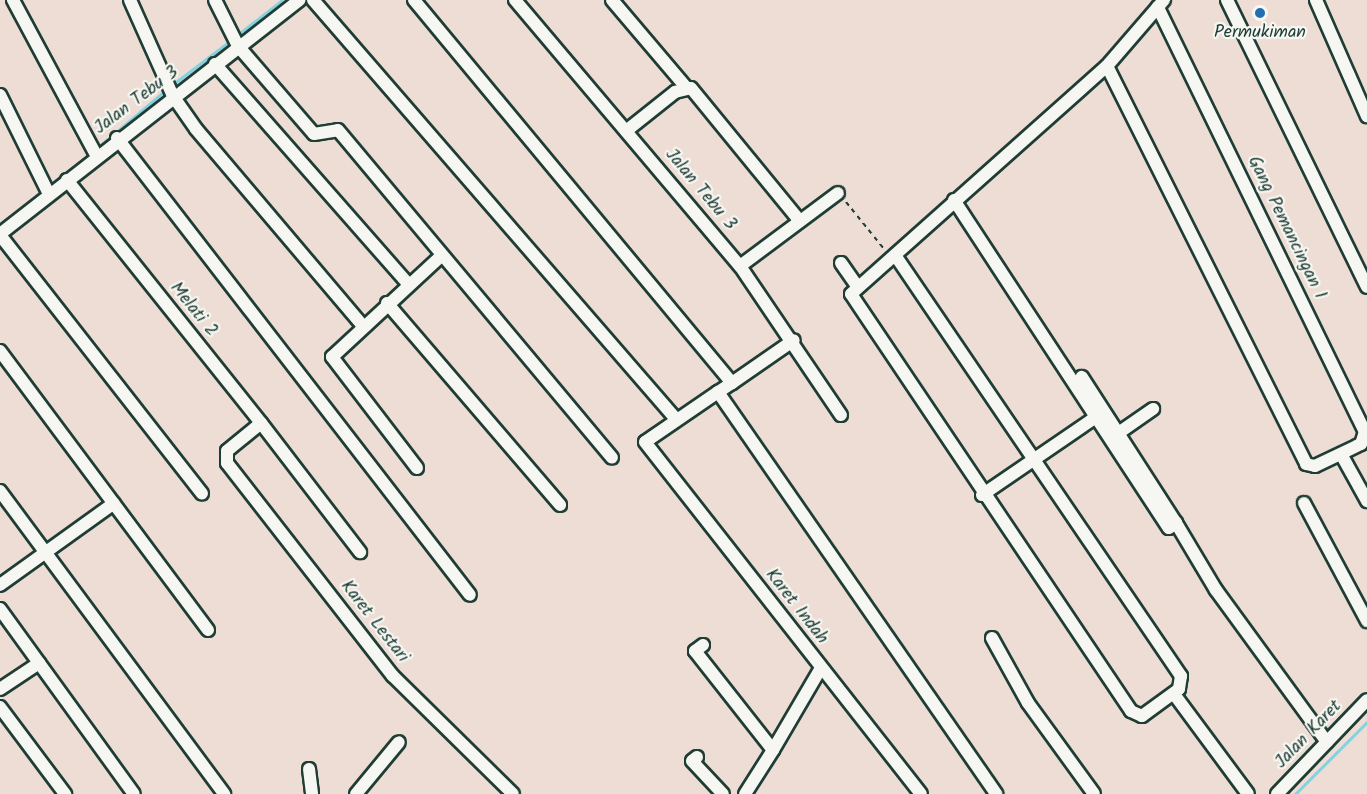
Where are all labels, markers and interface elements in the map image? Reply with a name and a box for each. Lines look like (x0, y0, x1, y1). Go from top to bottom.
marker: Permukiman (1253, 6, 1267, 20)
place label: Permukiman (1214, 22, 1306, 44)
street label: Jalan Tebu 3 (91, 62, 183, 140)
street label: Jalan Tebu 3 (660, 145, 740, 235)
street label: Gang Pemancingan 1 (1242, 153, 1330, 303)
street label: Melati 2 (164, 278, 222, 342)
street label: Karet Indah (760, 565, 832, 649)
street label: Karet Lestari (335, 577, 413, 667)
street label: Jalan Karet (1271, 696, 1347, 774)

